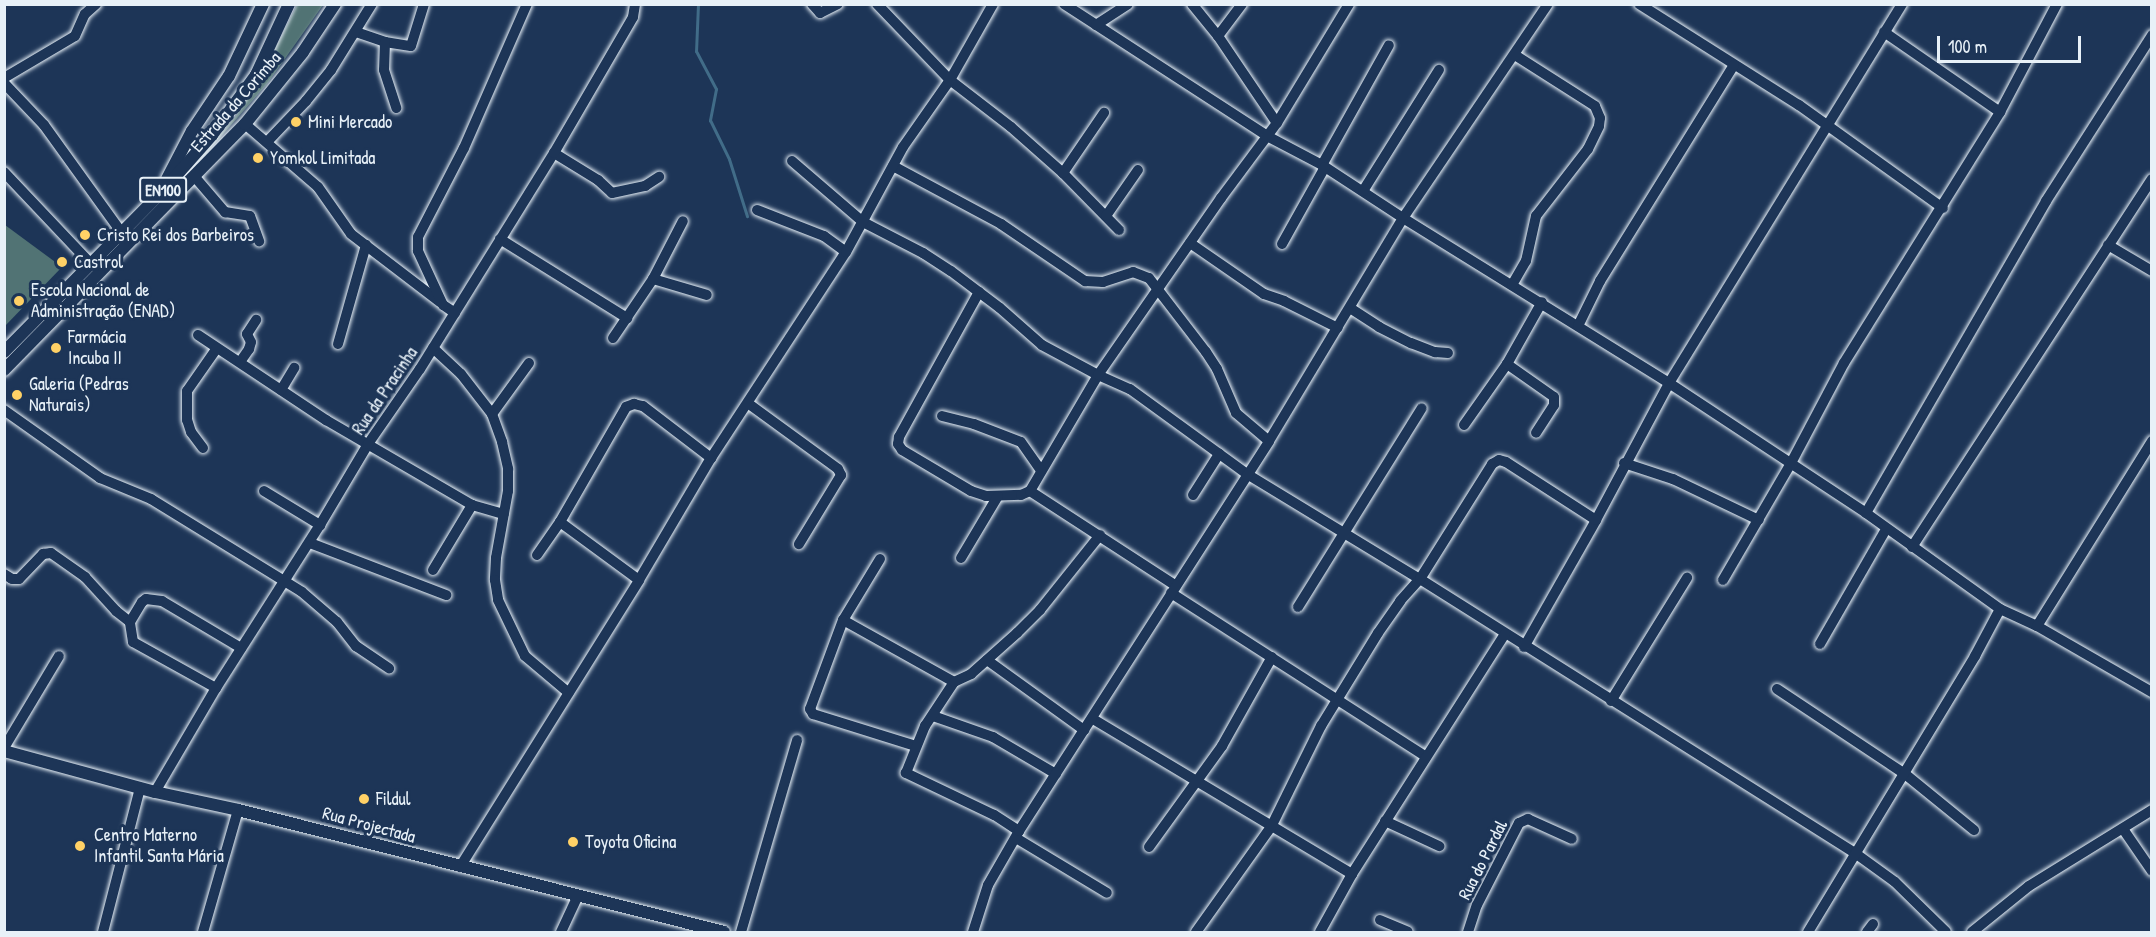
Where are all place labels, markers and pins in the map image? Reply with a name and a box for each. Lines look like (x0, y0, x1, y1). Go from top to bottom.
place label: Mini Mercado (308, 111, 392, 133)
marker: Mini Mercado (289, 115, 303, 129)
place label: Yomkol Limitada (270, 147, 375, 169)
marker: Yomkol Limitada (251, 151, 265, 165)
place label: Cristo Rei dos Barbeiros (97, 224, 254, 246)
marker: Cristo Rei dos Barbeiros (78, 228, 92, 242)
place label: Castrol (74, 251, 123, 273)
marker: Castrol (55, 255, 69, 269)
place label: Escola Nacional de Administração (ENAD) (31, 280, 175, 322)
marker: Escola Nacional de Administração (ENAD) (12, 294, 26, 308)
place label: Farmácia Incuba II (68, 327, 126, 370)
marker: Farmácia Incuba II (49, 341, 63, 355)
place label: Galeria (Pedras Naturais) (29, 374, 129, 416)
marker: Galeria (Pedras Naturais) (10, 388, 24, 402)
place label: Fildul (376, 788, 411, 810)
marker: Fildul (357, 792, 371, 806)
place label: Centro Materno Infantil Santa Mária (94, 825, 224, 868)
place label: Toyota Oficina (585, 831, 676, 853)
marker: Toyota Oficina (566, 835, 580, 849)
marker: Centro Materno Infantil Santa Mária (71, 837, 89, 855)

